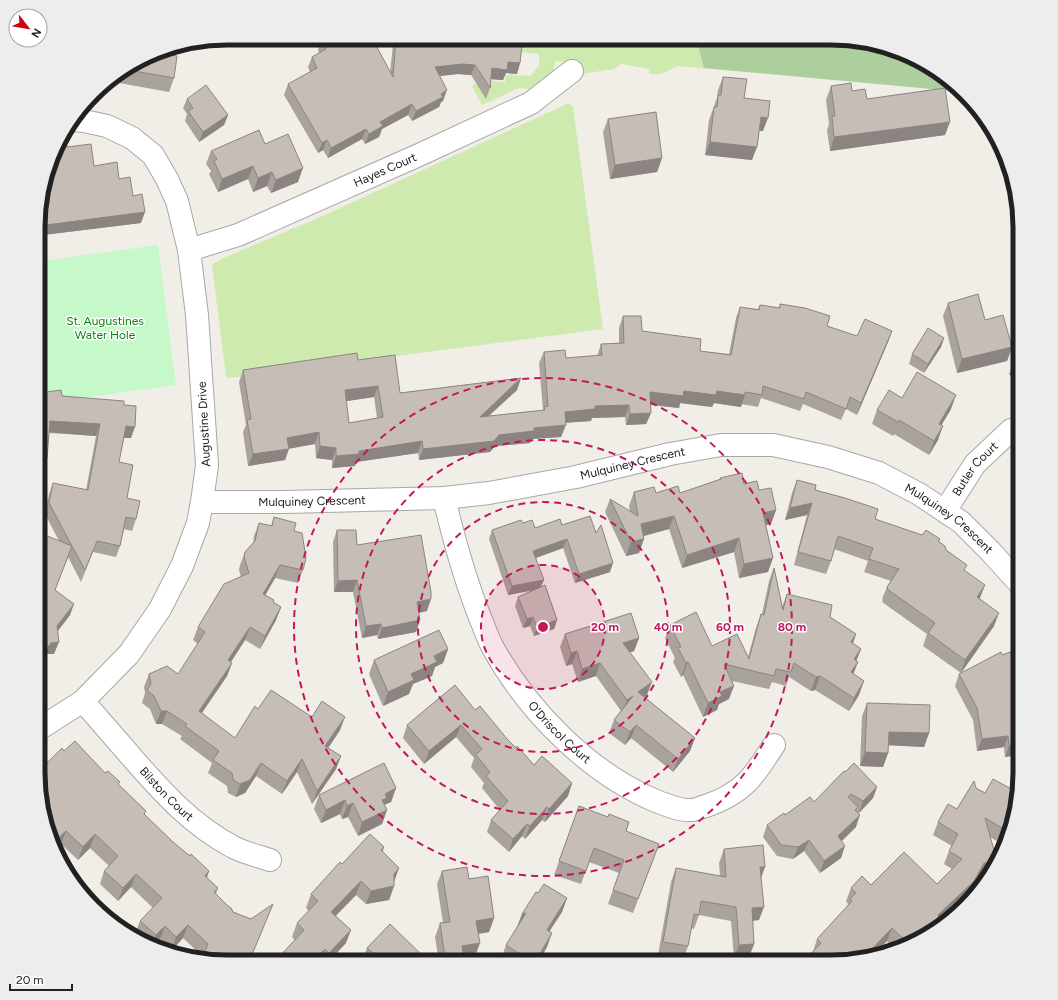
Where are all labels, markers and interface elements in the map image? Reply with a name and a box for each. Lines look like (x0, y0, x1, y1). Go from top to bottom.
north arrow (8, 8, 48, 48)
text: N (28, 26, 44, 40)
street label: Hayes Court (351, 150, 419, 190)
park label: St. Augustines Water Hole (66, 314, 144, 342)
street label: Augustine Drive (195, 381, 213, 467)
street label: Butler Court (949, 439, 1001, 499)
street label: Mulquiney Crescent (579, 444, 687, 483)
street label: Mulquiney Crescent (902, 481, 996, 557)
street label: Mulquiney Crescent (258, 493, 366, 509)
centre of rings (536, 620, 550, 634)
text: 20 m (591, 620, 619, 634)
text: 40 m (654, 620, 682, 634)
text: 60 m (716, 620, 744, 634)
text: 80 m (778, 620, 806, 634)
street label: O'Driscol Court (525, 699, 594, 767)
street label: Bilston Court (137, 764, 196, 824)
scale bar (10, 966, 72, 992)
text: 20 m (16, 973, 44, 987)

